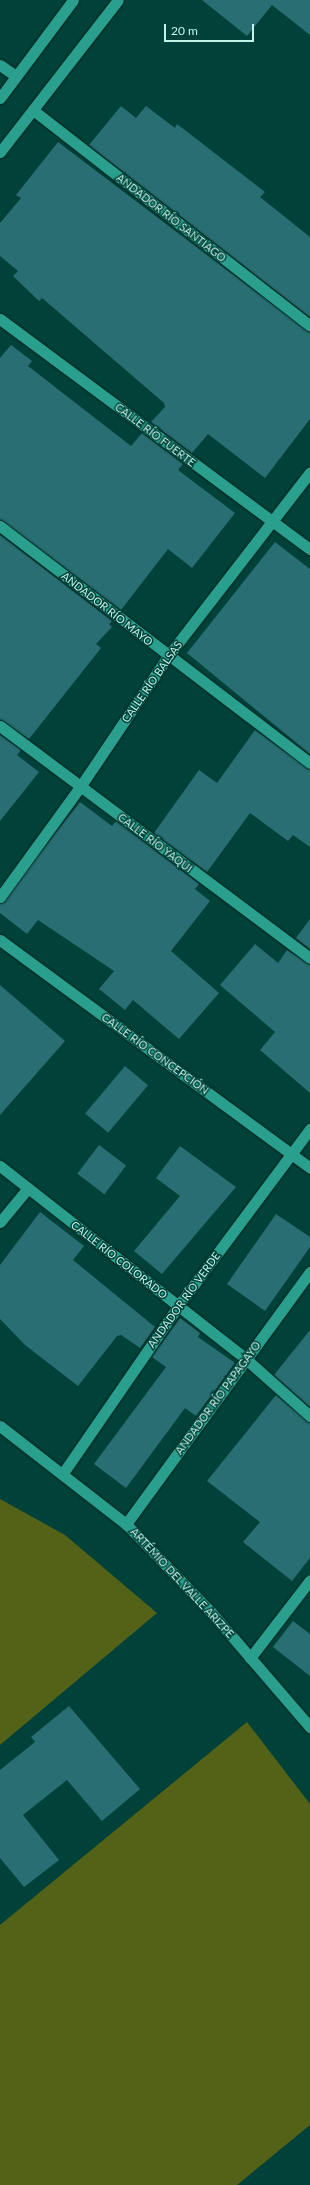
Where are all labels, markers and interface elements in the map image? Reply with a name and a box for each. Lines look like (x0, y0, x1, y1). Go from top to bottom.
scale bar (166, 16, 256, 42)
text: 20 m (171, 23, 198, 38)
street label: ANDADOR RÍO SANTIAGO (114, 171, 228, 265)
street label: CALLE RÍO FUERTE (112, 401, 198, 469)
street label: ANDADOR RÍO MAYO (59, 569, 155, 649)
street label: CALLE RÍO BALSAS (119, 639, 185, 725)
street label: CALLE RÍO YAQUI (115, 811, 195, 875)
street label: CALLE RÍO CONCEPCIÓN (99, 1011, 211, 1097)
street label: CALLE RÍO COLORADO (68, 1218, 170, 1302)
street label: ANDADOR RÍO VERDE (145, 1249, 223, 1351)
street label: ANDADOR RÍO PAPAGAYO (173, 1339, 263, 1457)
street label: ARTÉMIO DEL VALLE ARIZPE (127, 1525, 237, 1641)

